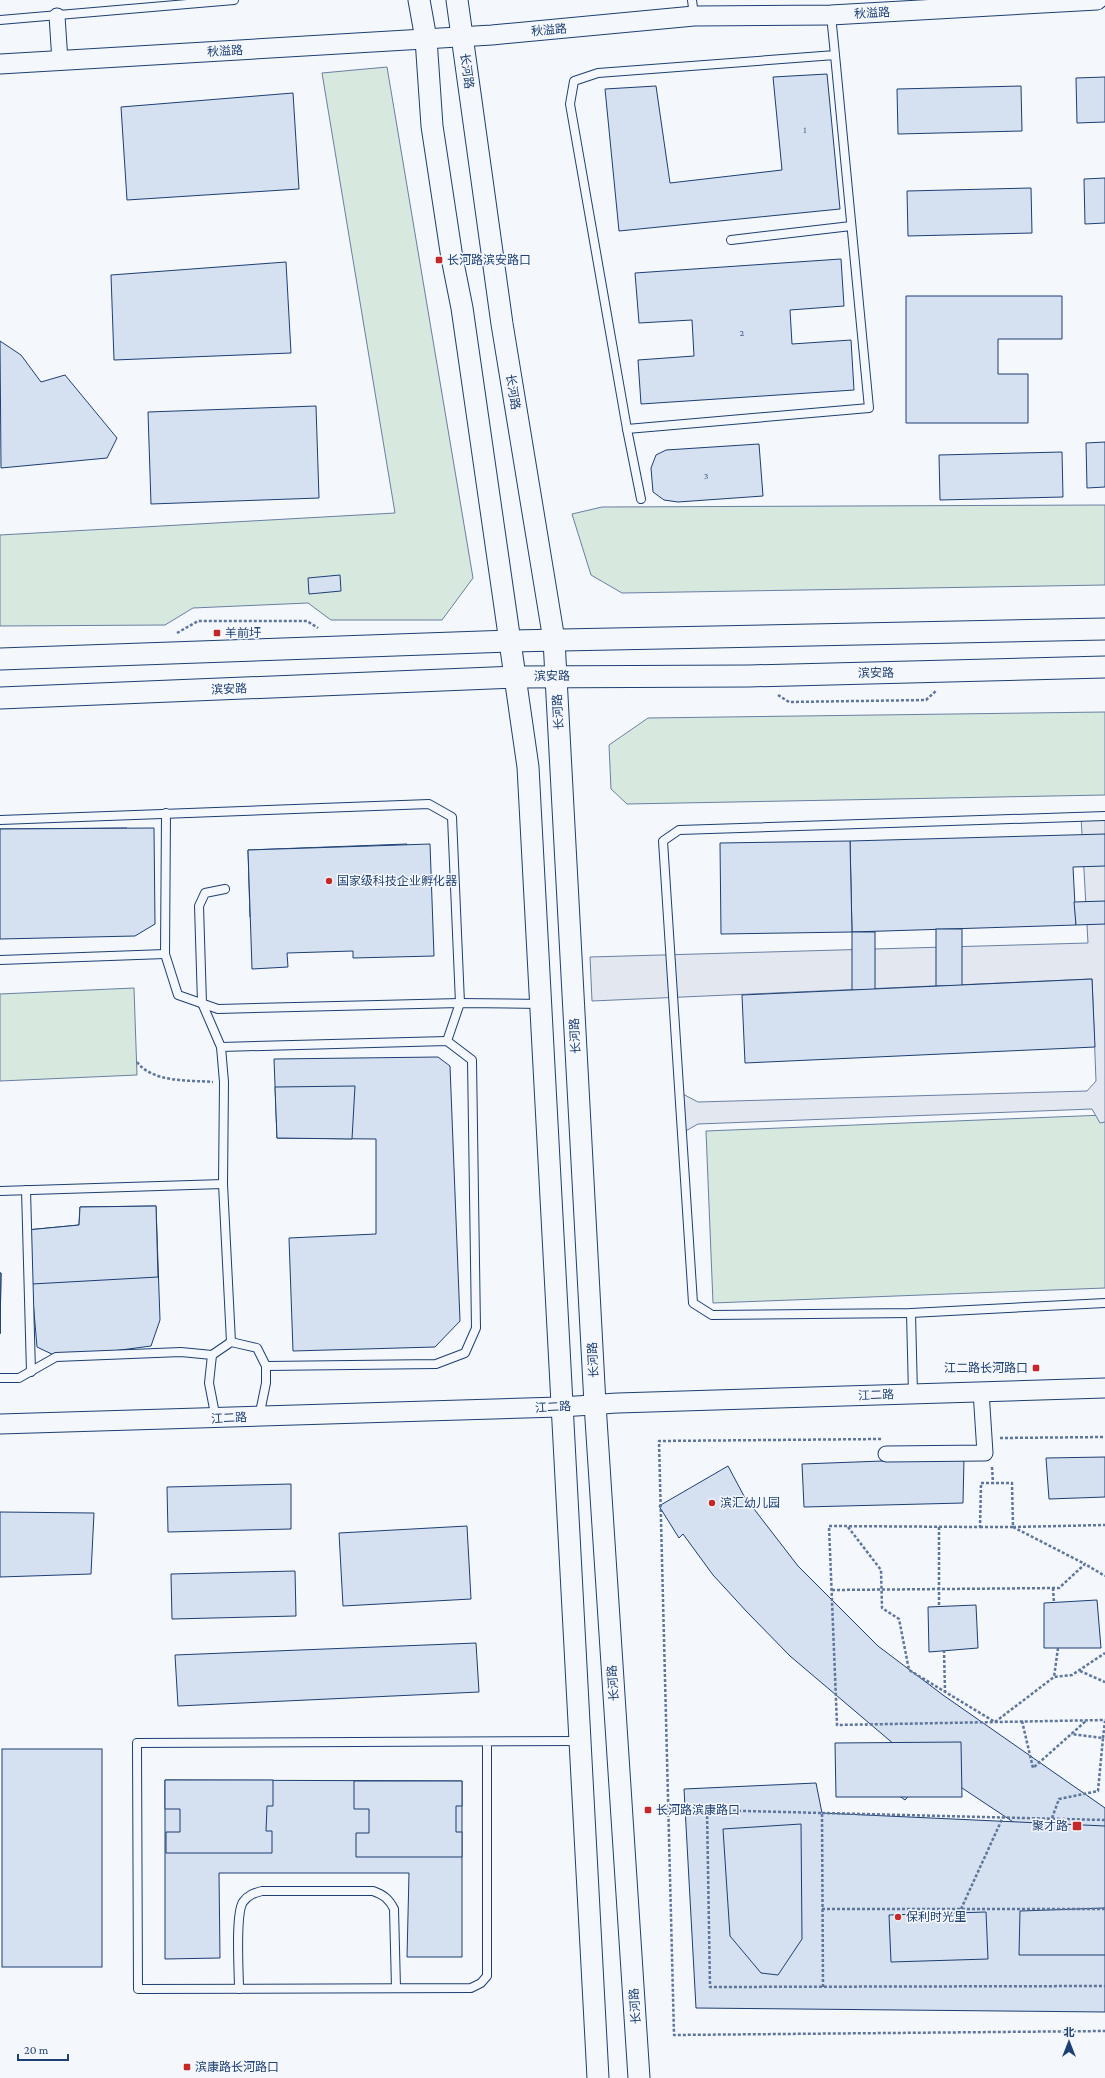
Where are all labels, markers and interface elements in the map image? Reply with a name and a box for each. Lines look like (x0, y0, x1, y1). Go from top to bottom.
street label: 秋溢路 (854, 5, 890, 21)
street label: 秋溢路 (530, 21, 568, 39)
street label: 秋溢路 (207, 43, 243, 59)
street label: 长河路 (458, 52, 476, 90)
house number: 1 (803, 124, 807, 135)
place label: 长河路滨安路口 (447, 253, 531, 267)
marker: 长河路滨安路口 (434, 255, 444, 265)
house number: 2 (740, 327, 745, 338)
street label: 长河路 (503, 373, 523, 411)
house number: 3 (704, 470, 709, 481)
place label: 羊前圩 (225, 626, 261, 640)
marker: 羊前圩 (212, 628, 222, 638)
street label: 滨安路 (858, 666, 894, 680)
street label: 滨安路 (534, 669, 570, 683)
street label: 滨安路 (211, 681, 247, 697)
street label: 长河路 (550, 694, 566, 730)
place label: 国家级科技企业孵化器 (337, 874, 457, 888)
marker: 国家级科技企业孵化器 (324, 876, 334, 886)
street label: 长河路 (567, 1018, 583, 1054)
street label: 长河路 (585, 1342, 601, 1378)
place label: 江二路长河路口 (944, 1361, 1028, 1375)
marker: 江二路长河路口 (1031, 1363, 1041, 1373)
street label: 江二路 (858, 1387, 894, 1403)
street label: 江二路 (535, 1399, 571, 1415)
street label: 江二路 (211, 1410, 247, 1426)
place label: 滨汇幼儿园 (720, 1496, 780, 1510)
marker: 滨汇幼儿园 (707, 1498, 717, 1508)
street label: 长河路 (605, 1665, 621, 1701)
place label: 长河路滨康路口 (656, 1803, 740, 1817)
marker: 长河路滨康路口 (643, 1805, 653, 1815)
place label: 聚才路 (1032, 1819, 1068, 1833)
marker: 聚才路 (1071, 1820, 1083, 1832)
place label: 保利时光里 (906, 1910, 966, 1924)
marker: 保利时光里 (893, 1912, 903, 1922)
street label: 长河路 (627, 1988, 643, 2024)
north arrow (1049, 2022, 1089, 2062)
text: 北 (1064, 2026, 1075, 2038)
scale bar (18, 2036, 68, 2062)
text: 20 m (24, 2043, 49, 2057)
place label: 滨康路长河路口 (195, 2060, 279, 2074)
marker: 滨康路长河路口 (182, 2062, 192, 2072)

